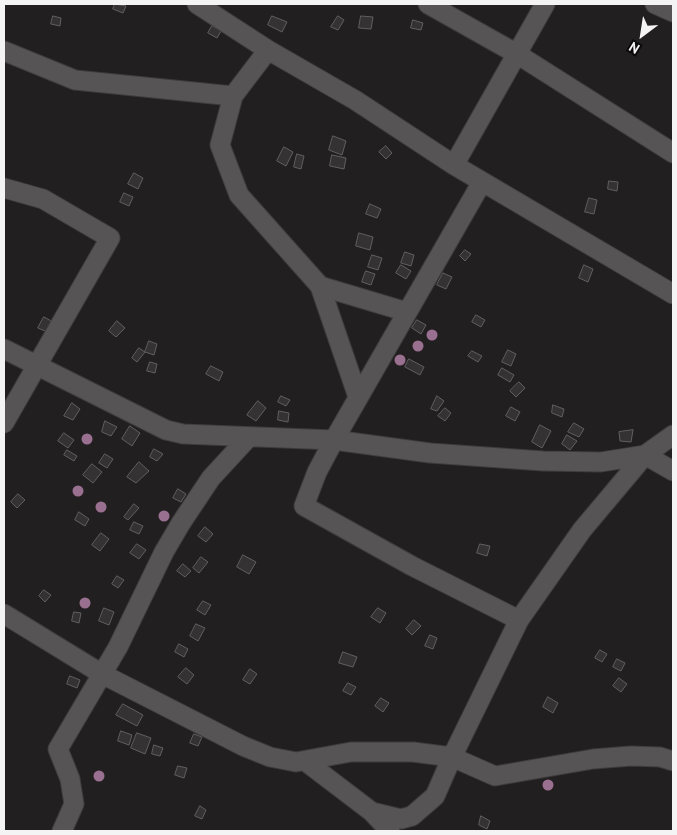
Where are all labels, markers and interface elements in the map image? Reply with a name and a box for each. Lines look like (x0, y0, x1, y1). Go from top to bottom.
north arrow (617, 10, 667, 60)
text: N (626, 38, 643, 58)

